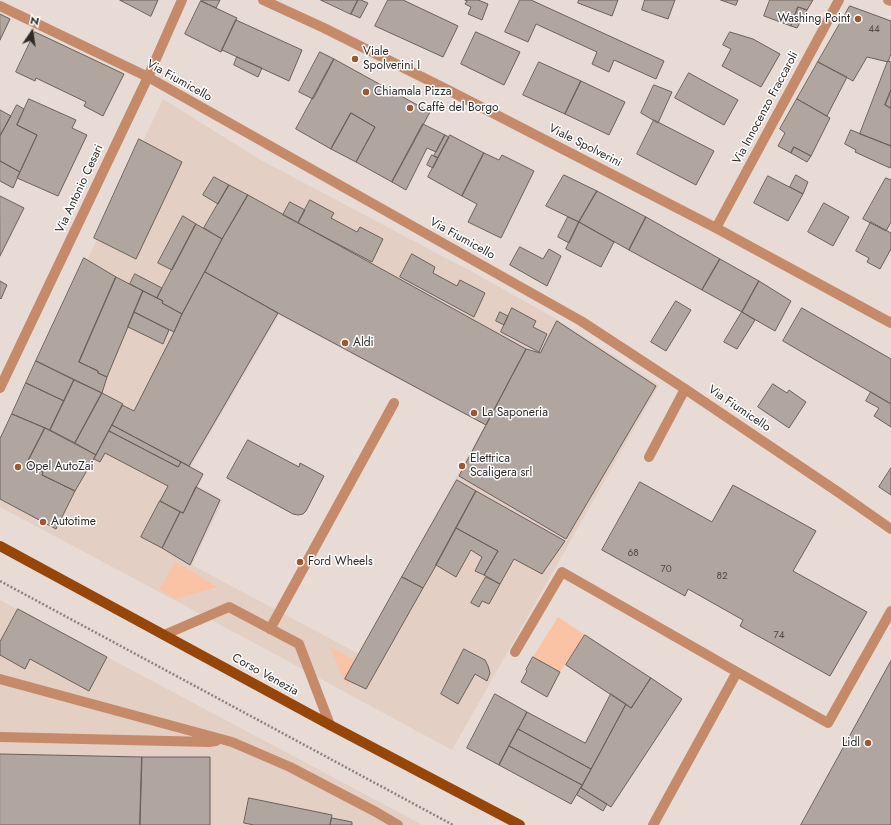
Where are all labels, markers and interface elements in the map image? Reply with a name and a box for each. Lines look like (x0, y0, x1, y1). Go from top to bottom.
north arrow (12, 12, 52, 52)
text: N (29, 12, 41, 29)
place label: Washing Point (777, 12, 850, 26)
marker: Washing Point (853, 14, 863, 24)
house number: 44 (868, 24, 880, 36)
place label: Viale Spolverini I (363, 45, 420, 73)
street label: Via Innocenzo Fraccaroli (730, 49, 802, 167)
marker: Viale Spolverini I (350, 54, 360, 64)
street label: Via Fiumicello (144, 57, 214, 105)
place label: Chiamala Pizza (374, 85, 452, 99)
marker: Chiamala Pizza (361, 87, 371, 97)
place label: Caffè del Borgo (418, 101, 499, 115)
marker: Caffè del Borgo (405, 103, 415, 113)
street label: Viale Spolverini (546, 121, 624, 171)
street label: Via Antonio Cesari (53, 143, 107, 235)
street label: Via Fiumicello (427, 215, 497, 263)
place label: Aldi (353, 336, 374, 350)
marker: Aldi (340, 338, 350, 348)
street label: Via Fiumicello (705, 383, 773, 435)
place label: La Saponeria (482, 406, 548, 420)
marker: La Saponeria (469, 408, 479, 418)
place label: Elettrica Scaligera srl (470, 452, 532, 480)
place label: Opel AutoZai (26, 460, 94, 474)
marker: Elettrica Scaligera srl (457, 461, 467, 471)
marker: Opel AutoZai (13, 462, 23, 472)
place label: Autotime (51, 515, 96, 529)
marker: Autotime (38, 517, 48, 527)
house number: 68 (627, 548, 639, 560)
place label: Ford Wheels (308, 555, 373, 569)
marker: Ford Wheels (295, 557, 305, 567)
house number: 70 (660, 564, 672, 576)
house number: 82 (716, 571, 728, 583)
house number: 74 (773, 630, 785, 642)
street label: Corso Venezia (229, 651, 301, 699)
place label: Lidl (842, 736, 860, 750)
marker: Lidl (863, 738, 873, 748)

